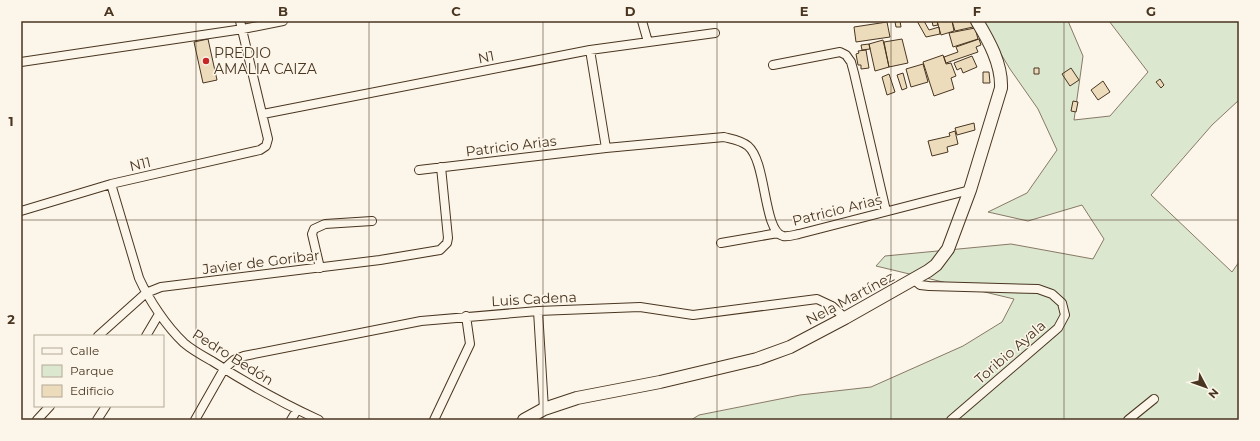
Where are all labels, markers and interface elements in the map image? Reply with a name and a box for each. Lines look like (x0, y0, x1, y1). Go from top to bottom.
text: A (103, 3, 115, 19)
text: B (278, 3, 288, 19)
text: C (451, 3, 461, 19)
text: D (625, 3, 636, 19)
text: E (800, 3, 809, 19)
text: F (973, 3, 981, 19)
text: G (1146, 3, 1156, 19)
place label: PREDIO AMALIA CAIZA (214, 44, 318, 78)
street label: N1 (476, 47, 496, 67)
marker: PREDIO AMALIA CAIZA (201, 56, 211, 66)
text: 1 (8, 113, 14, 129)
street label: Patricio Arias (465, 131, 558, 161)
street label: N11 (128, 153, 152, 175)
street label: Patricio Arias (790, 190, 884, 230)
street label: Javier de Goribar (200, 246, 321, 278)
street label: Nela Martínez (803, 267, 897, 329)
street label: Luis Cadena (491, 288, 577, 310)
text: 2 (7, 311, 15, 327)
street label: Toribio Ayala (971, 316, 1049, 388)
street label: Pedro Bedón (189, 325, 277, 389)
legend (34, 335, 164, 407)
text: Calle (70, 343, 99, 358)
text: Parque (70, 363, 114, 378)
north arrow (1186, 367, 1226, 407)
text: Edificio (70, 383, 114, 398)
text: N (1205, 386, 1222, 402)

